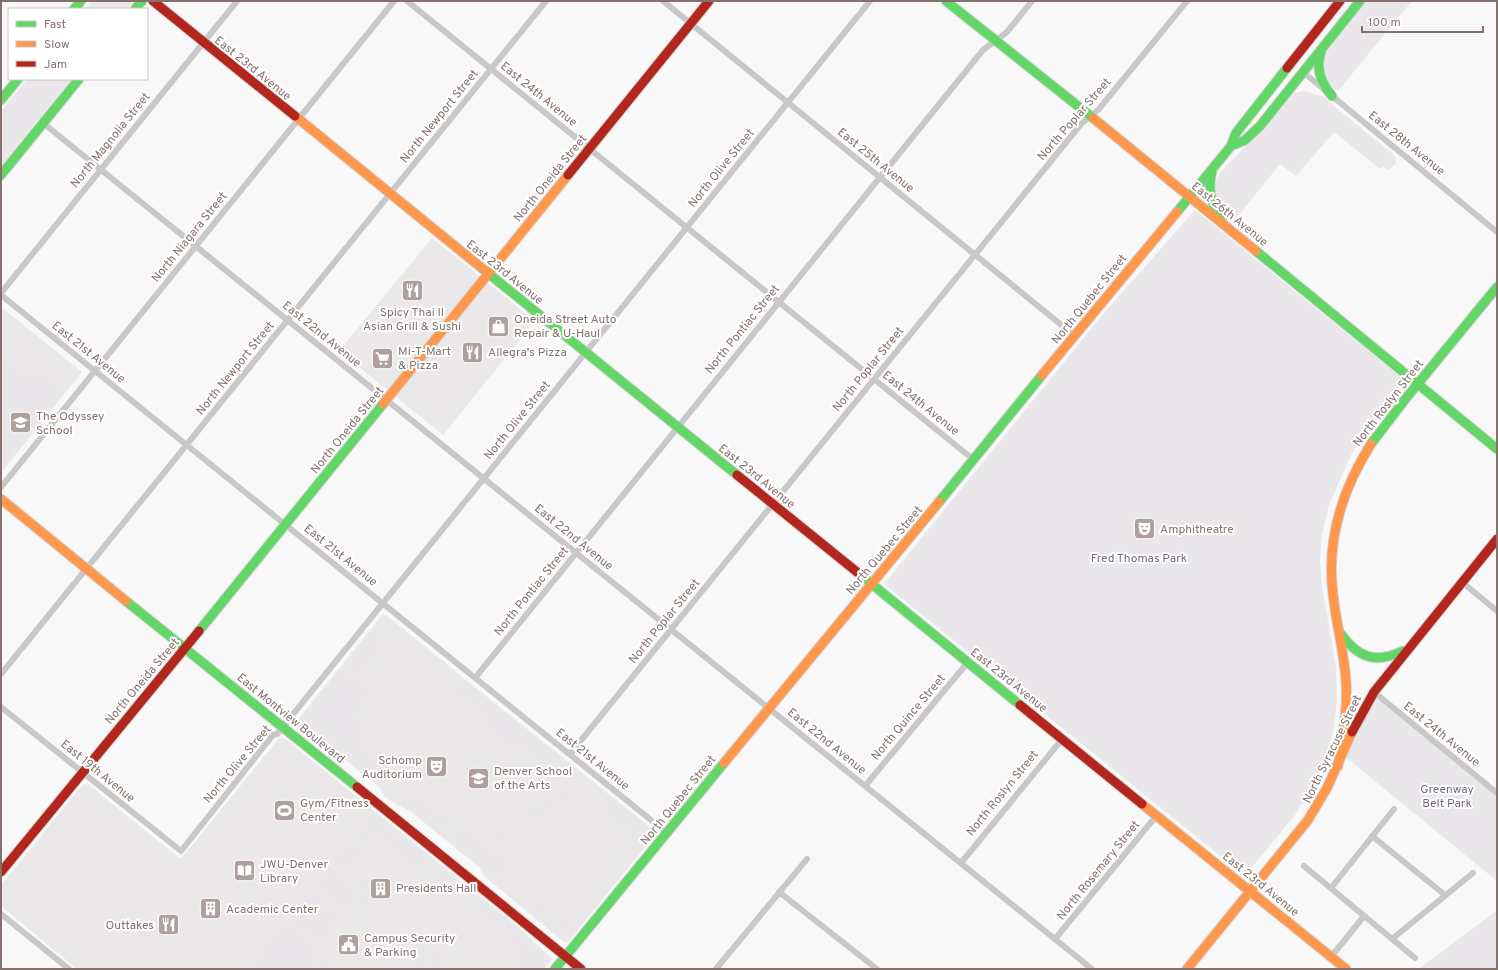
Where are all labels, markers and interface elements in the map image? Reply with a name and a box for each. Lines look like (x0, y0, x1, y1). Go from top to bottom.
legend (8, 8, 148, 80)
scale bar (1362, 8, 1483, 34)
text: 100 m (1368, 15, 1401, 31)
text: Fast (44, 17, 66, 33)
street label: East 23rd Avenue (211, 33, 294, 105)
text: Slow (44, 37, 70, 53)
text: Jam (44, 57, 67, 73)
street label: East 24th Avenue (497, 59, 580, 131)
street label: North Newport Street (397, 66, 483, 167)
street label: North Poplar Street (1034, 75, 1115, 165)
street label: North Magnolia Street (67, 90, 154, 192)
street label: East 28th Avenue (1365, 108, 1448, 180)
street label: East 25th Avenue (834, 125, 917, 197)
street label: North Olive Street (685, 126, 759, 211)
street label: North Oneida Street (511, 132, 591, 226)
street label: East 26th Avenue (1188, 179, 1271, 251)
street label: North Niagara Street (148, 189, 231, 286)
street label: East 23rd Avenue (463, 237, 546, 309)
street label: North Quebec Street (1049, 251, 1131, 348)
restaurant icon: Spicy Thai II Asian Grill & Sushi (399, 278, 425, 304)
street label: North Pontiac Street (702, 282, 784, 378)
street label: East 22nd Avenue (279, 298, 364, 372)
place label: Spicy Thai II Asian Grill & Sushi (363, 305, 461, 335)
place label: Oneida Street Auto Repair & U-Haul (514, 312, 617, 342)
shop icon: Oneida Street Auto Repair & U-Haul (486, 313, 512, 339)
street label: East 21st Avenue (48, 318, 129, 387)
street label: North Newport Street (193, 318, 279, 419)
street label: North Poplar Street (830, 324, 908, 415)
restaurant icon: Allegra's Pizza (460, 339, 486, 365)
place label: Mi-T-Mart & Pizza (398, 344, 451, 374)
supermarket icon: Mi-T-Mart & Pizza (369, 345, 395, 371)
place label: Allegra's Pizza (488, 345, 567, 361)
street label: North Roslyn Street (1350, 357, 1428, 450)
street label: East 24th Avenue (879, 368, 962, 440)
street label: North Olive Street (481, 378, 555, 463)
street label: North Oneida Street (308, 384, 388, 478)
place label: The Odyssey School (36, 409, 104, 439)
school or university icon: The Odyssey School (8, 410, 34, 436)
street label: East 23rd Avenue (715, 441, 798, 513)
street label: East 22nd Avenue (531, 501, 616, 575)
street label: North Quebec Street (843, 503, 927, 598)
theatre icon: Amphitheatre (1131, 516, 1157, 542)
street label: East 21st Avenue (300, 521, 381, 590)
place label: Amphitheatre (1160, 522, 1234, 538)
street label: North Pontiac Street (491, 544, 573, 640)
park label: Fred Thomas Park (1091, 551, 1187, 567)
street label: North Poplar Street (626, 576, 704, 667)
street label: North Oneida Street (102, 635, 184, 728)
street label: East 23rd Avenue (967, 645, 1050, 717)
street label: East Montview Boulevard (233, 670, 348, 767)
street label: North Quince Street (868, 671, 950, 764)
street label: North Syracuse Street (1300, 693, 1366, 806)
street label: East 24th Avenue (1400, 699, 1483, 771)
street label: East 22nd Avenue (784, 705, 869, 779)
street label: North Olive Street (200, 722, 275, 807)
street label: East 21st Avenue (552, 725, 633, 794)
street label: East 19th Avenue (57, 737, 138, 807)
street label: North Roslyn Street (963, 747, 1042, 840)
street label: North Quebec Street (638, 752, 720, 849)
place label: Schomp Auditorium (362, 753, 422, 783)
theatre icon: Schomp Auditorium (424, 754, 450, 780)
place label: Denver School of the Arts (494, 764, 572, 794)
school or university icon: Denver School of the Arts (466, 765, 492, 791)
park label: Greenway Belt Park (1420, 782, 1474, 812)
place label: Gym/Fitness Center (300, 796, 369, 826)
sports icon: Gym/Fitness Center (272, 797, 298, 823)
street label: North Rosemary Street (1054, 817, 1144, 924)
street label: East 23rd Avenue (1219, 849, 1302, 921)
place label: JWU-Denver Library (260, 857, 329, 887)
library icon: JWU-Denver Library (231, 858, 257, 884)
building icon: Presidents Hall (368, 875, 394, 901)
place label: Presidents Hall (396, 881, 476, 897)
building icon: Academic Center (197, 896, 223, 922)
place label: Academic Center (226, 902, 319, 918)
restaurant icon: Outtakes (156, 912, 182, 938)
place label: Outtakes (105, 918, 154, 934)
place label: Campus Security & Parking (364, 931, 455, 961)
public building icon: Campus Security & Parking (335, 932, 361, 958)

